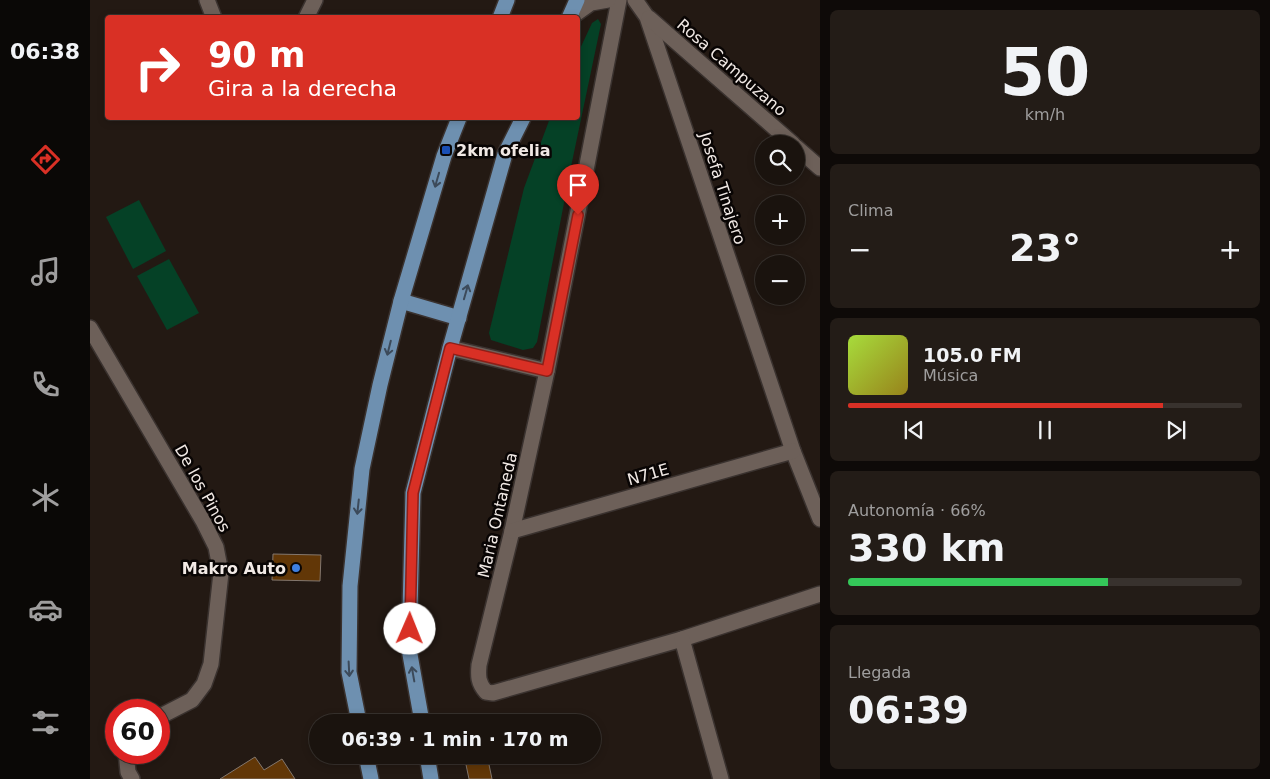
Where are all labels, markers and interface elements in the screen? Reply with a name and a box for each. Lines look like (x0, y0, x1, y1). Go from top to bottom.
street label: Rosa Campuzano (673, 15, 790, 120)
icon: right (125, 35, 190, 100)
text: 90 m (208, 35, 305, 75)
text: 50 (1000, 35, 1090, 110)
text: 06:38 (10, 39, 80, 64)
text: Gira a la derecha (208, 76, 397, 101)
text: km/h (1025, 105, 1065, 124)
street label: Josefa Tinajero (695, 129, 750, 247)
map controls (755, 135, 805, 305)
button: search (755, 135, 805, 185)
place label: 2km ofelia (456, 141, 551, 160)
icon: directions (28, 142, 63, 177)
marker: 2km ofelia (440, 144, 452, 156)
pin (557, 164, 599, 215)
one-way arrow (431, 171, 441, 187)
icon: arrive (564, 171, 592, 199)
button: + (755, 195, 805, 245)
text: Clima (848, 201, 893, 220)
text: 23° (1009, 226, 1081, 270)
text: − (848, 233, 871, 266)
text: + (1219, 233, 1242, 266)
icon: music (28, 254, 63, 289)
button: − (755, 255, 805, 305)
one-way arrow (462, 284, 472, 300)
one-way arrow (384, 339, 393, 355)
text: 105.0 FM (923, 344, 1022, 366)
text: Música (923, 366, 978, 385)
icon: phone (28, 367, 63, 402)
icon: previous (900, 416, 928, 444)
icon: pause (1031, 416, 1059, 444)
icon: next (1162, 416, 1190, 444)
street label: De los Pinos (171, 441, 234, 535)
street label: Maria Ontaneda (474, 450, 521, 580)
street label: N71E (625, 459, 671, 489)
icon: climate (28, 480, 63, 515)
one-way arrow (353, 499, 363, 515)
text: Autonomía · 66% (848, 501, 986, 520)
text: 330 km (848, 526, 1005, 570)
place label: Makro Auto (182, 559, 286, 578)
marker: Makro Auto (290, 562, 302, 574)
icon: car (28, 592, 63, 627)
position arrow (383, 602, 435, 654)
one-way arrow (345, 661, 354, 677)
text: Llegada (848, 663, 911, 682)
one-way arrow (408, 667, 418, 683)
text: 06:39 (848, 688, 969, 732)
speed limit sign: 60 (105, 699, 170, 764)
icon: filters (28, 705, 63, 740)
text: 06:39 · 1 min · 170 m (341, 728, 569, 750)

